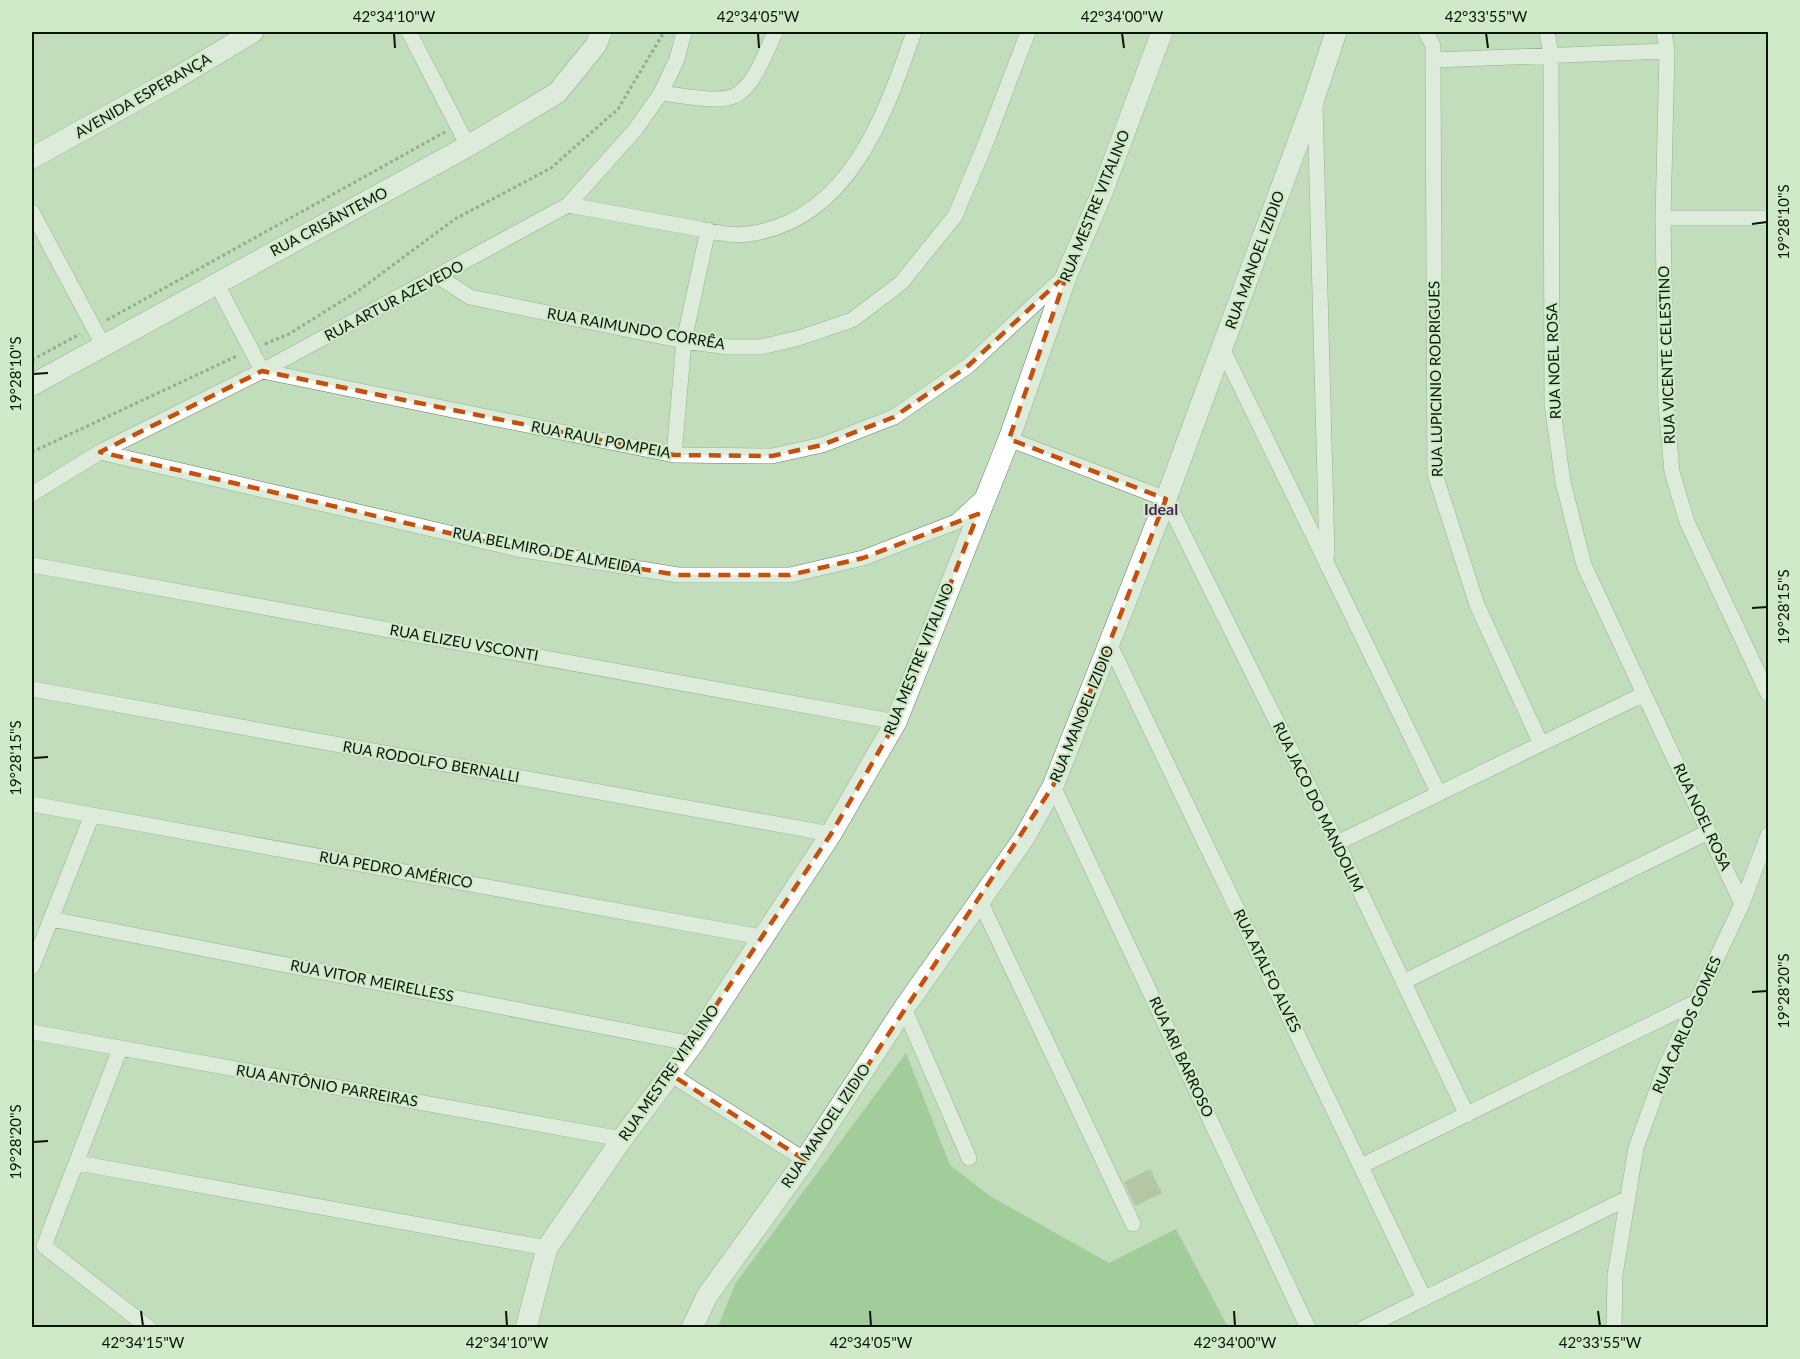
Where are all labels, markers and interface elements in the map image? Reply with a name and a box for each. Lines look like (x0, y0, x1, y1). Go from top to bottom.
text: 42°34'10"W (353, 7, 436, 25)
text: 42°34'05"W (717, 7, 800, 25)
text: 42°34'00"W (1081, 7, 1164, 25)
text: 42°33'55"W (1445, 7, 1528, 25)
street label: AVENIDA ESPERANÇA (71, 48, 214, 141)
street label: RUA MESTRE VITALINO (1055, 127, 1133, 284)
street label: RUA CRISÂNTEMO (267, 183, 390, 260)
text: 19°28'10"S (1774, 184, 1792, 260)
street label: RUA MANOEL IZIDIO (1221, 188, 1287, 331)
street label: RUA ARTUR AZEVEDO (321, 256, 466, 344)
street label: RUA VICENTE CELESTINO (1654, 265, 1678, 445)
street label: RUA LUPICINIO RODRIGUES (1424, 281, 1446, 477)
street label: RUA NOEL ROSA (1542, 302, 1564, 419)
street label: RUA RAIMUNDO CORRÊA (546, 303, 727, 353)
text: 19°28'10"S (6, 336, 24, 412)
street label: RUA RAUL POMPEIA (530, 417, 673, 462)
district label: Ideal (1144, 499, 1178, 518)
street label: RUA BELMIRO DE ALMEIDA (451, 523, 644, 577)
text: 19°28'15"S (1774, 569, 1792, 645)
street label: RUA MESTRE VITALINO (879, 580, 957, 737)
street label: RUA ELIZEU VSCONTI (388, 620, 540, 664)
street label: RUA MANOEL IZIDIO (1045, 643, 1117, 785)
street label: RUA JACO DO MANDOLIM (1270, 719, 1368, 895)
text: 19°28'15"S (6, 720, 24, 796)
street label: RUA RODOLFO BERNALLI (341, 737, 521, 785)
street label: RUA NOEL ROSA (1670, 760, 1736, 874)
street label: RUA PEDRO AMÉRICO (318, 847, 474, 891)
street label: RUA ATALFO ALVES (1230, 906, 1306, 1035)
street label: RUA CARLOS GOMES (1648, 953, 1724, 1096)
text: 19°28'20"S (1774, 953, 1792, 1029)
street label: RUA VITOR MEIRELLESS (289, 955, 456, 1005)
street label: RUA ARI BARROSO (1146, 993, 1218, 1120)
street label: RUA MESTRE VITALINO (614, 1001, 722, 1144)
street label: RUA ANTÔNIO PARREIRAS (235, 1060, 420, 1110)
street label: RUA MANOEL IZIDIO (777, 1060, 873, 1191)
text: 19°28'20"S (6, 1104, 24, 1180)
text: 42°34'15"W (102, 1333, 185, 1351)
text: 42°34'10"W (466, 1333, 549, 1351)
text: 42°34'05"W (830, 1333, 913, 1351)
text: 42°34'00"W (1194, 1333, 1277, 1351)
text: 42°33'55"W (1559, 1333, 1642, 1351)

